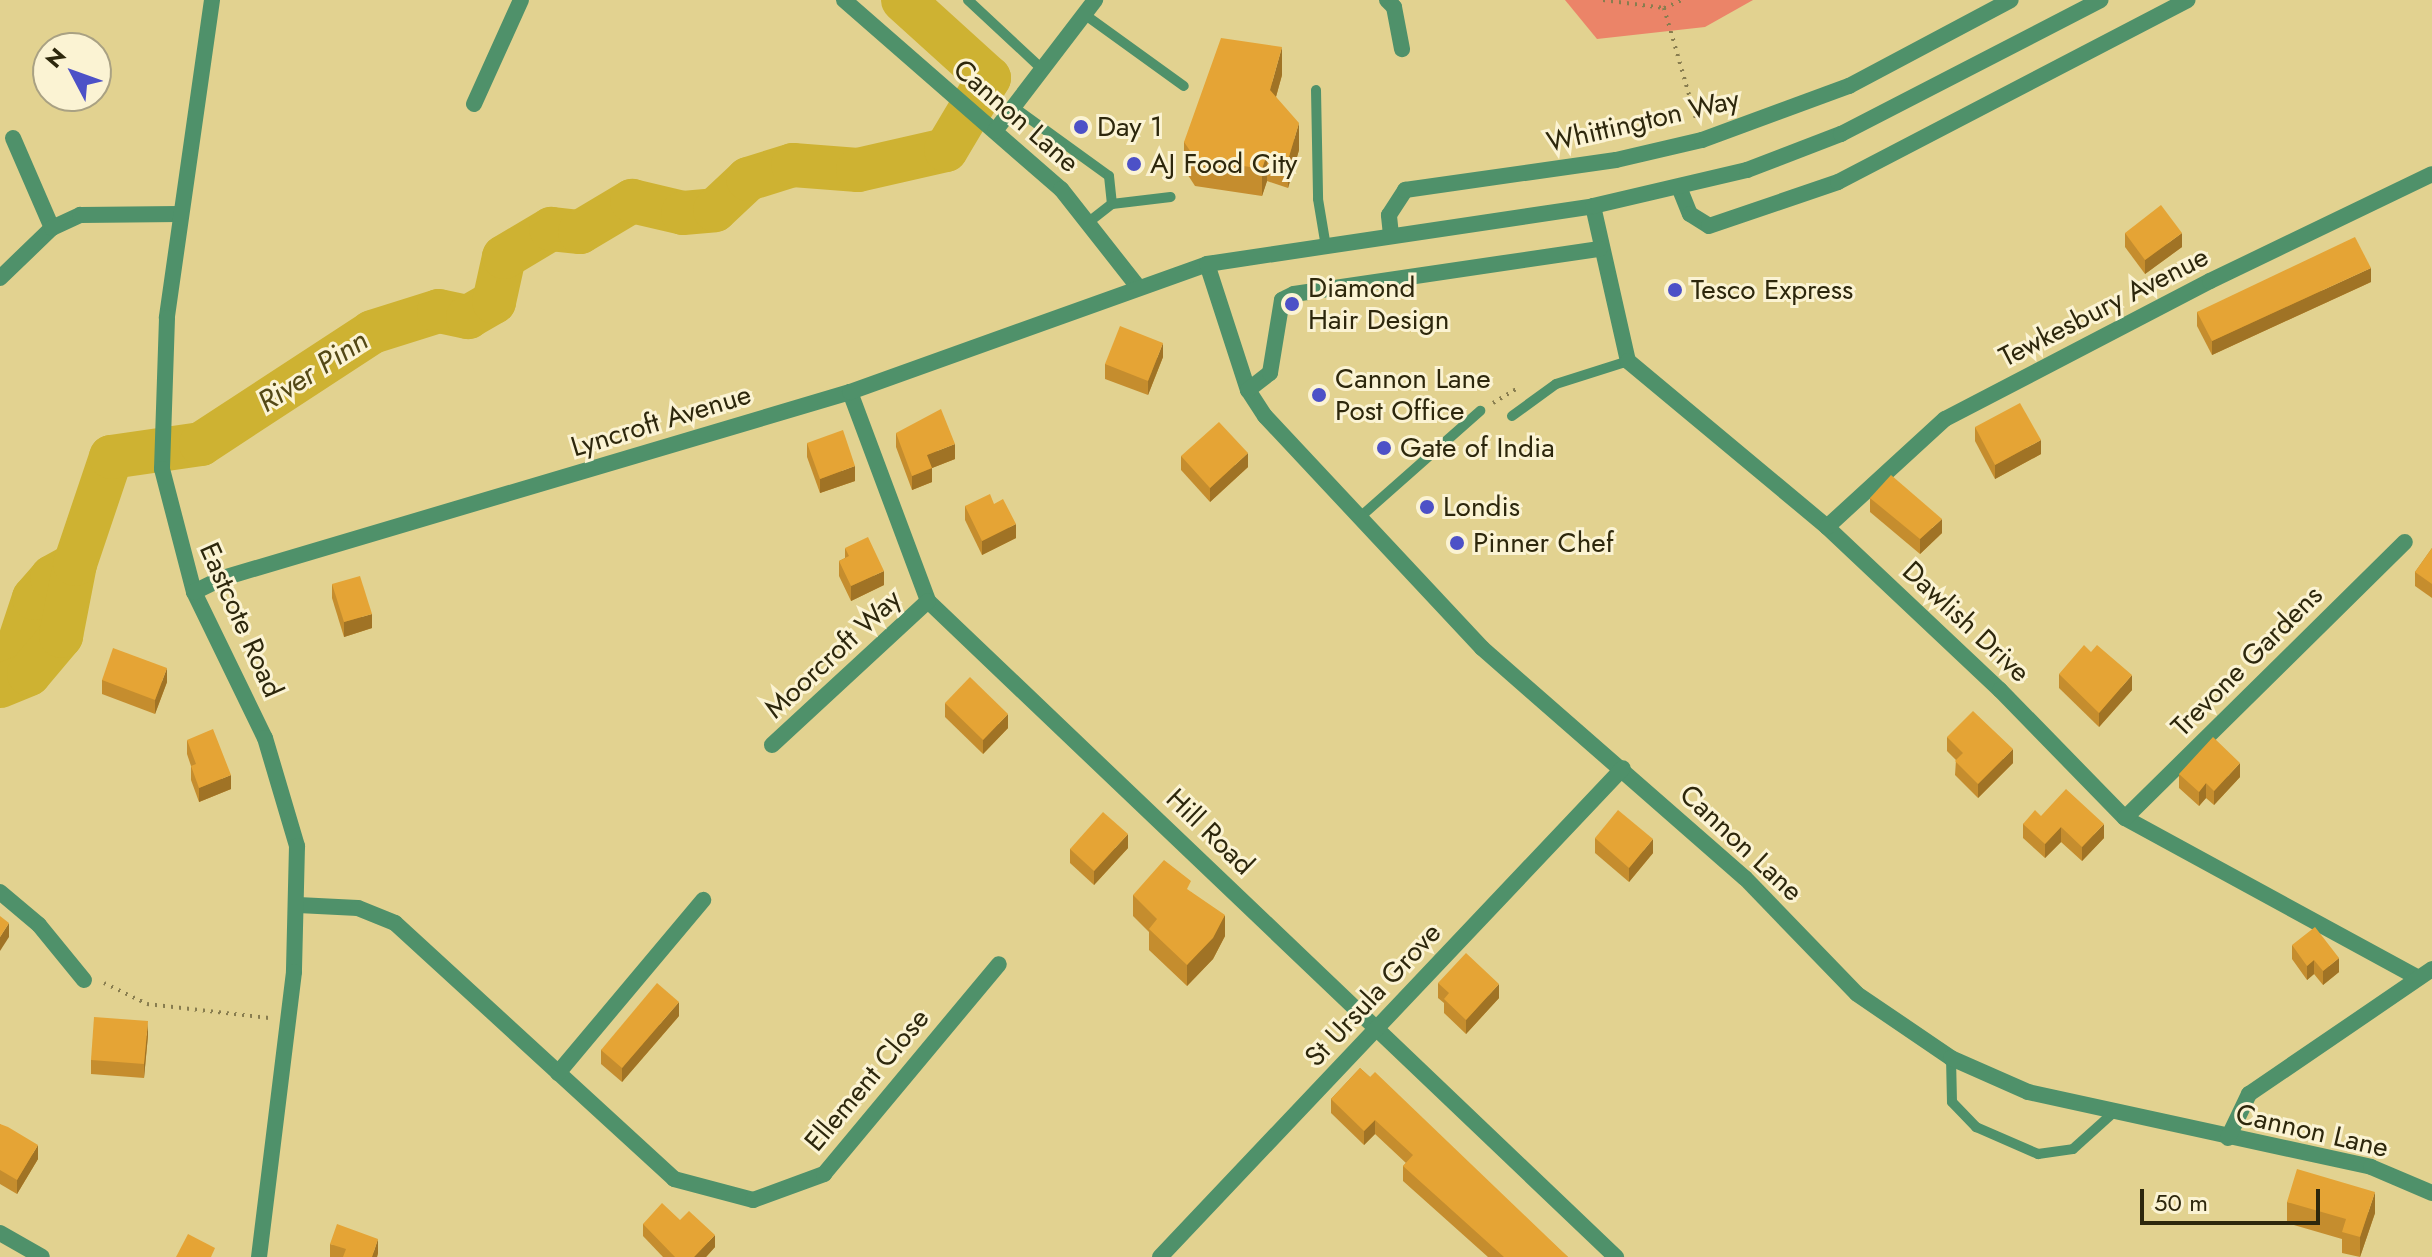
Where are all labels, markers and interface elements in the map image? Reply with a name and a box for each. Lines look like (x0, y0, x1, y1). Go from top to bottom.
north arrow (32, 32, 112, 112)
text: N (38, 40, 73, 75)
street label: Cannon Lane (946, 52, 1086, 180)
street label: Whittington Way (1543, 83, 1743, 159)
place label: Day 1 (1097, 110, 1163, 144)
marker: Day 1 (1072, 118, 1090, 136)
place label: AJ Food City (1150, 147, 1297, 181)
marker: AJ Food City (1125, 155, 1143, 173)
street label: Tewkesbury Avenue (1994, 240, 2214, 374)
place label: Diamond Hair Design (1308, 271, 1449, 337)
place label: Tesco Express (1691, 273, 1853, 307)
marker: Tesco Express (1666, 281, 1684, 299)
marker: Diamond Hair Design (1283, 295, 1301, 313)
water label: River Pinn (251, 322, 375, 420)
place label: Cannon Lane Post Office (1335, 362, 1491, 428)
street label: Lyncroft Avenue (567, 378, 755, 464)
marker: Cannon Lane Post Office (1310, 386, 1328, 404)
place label: Gate of India (1400, 431, 1555, 465)
marker: Gate of India (1375, 439, 1393, 457)
place label: Londis (1443, 490, 1520, 524)
marker: Londis (1418, 498, 1436, 516)
place label: Pinner Chef (1473, 526, 1614, 560)
marker: Pinner Chef (1448, 534, 1466, 552)
street label: Eastcote Road (192, 538, 290, 702)
street label: Dawlish Drive (1895, 555, 2037, 689)
street label: Trevone Gardens (2164, 578, 2330, 744)
street label: Moorcroft Way (758, 582, 908, 726)
street label: Cannon Lane (1673, 778, 1809, 908)
street label: Hill Road (1159, 782, 1261, 882)
street label: St Ursula Grove (1298, 916, 1448, 1074)
street label: Ellement Close (798, 1002, 936, 1158)
street label: Cannon Lane (2232, 1097, 2392, 1165)
scale bar (2144, 1173, 2324, 1223)
text: 50 m (2154, 1185, 2208, 1220)

